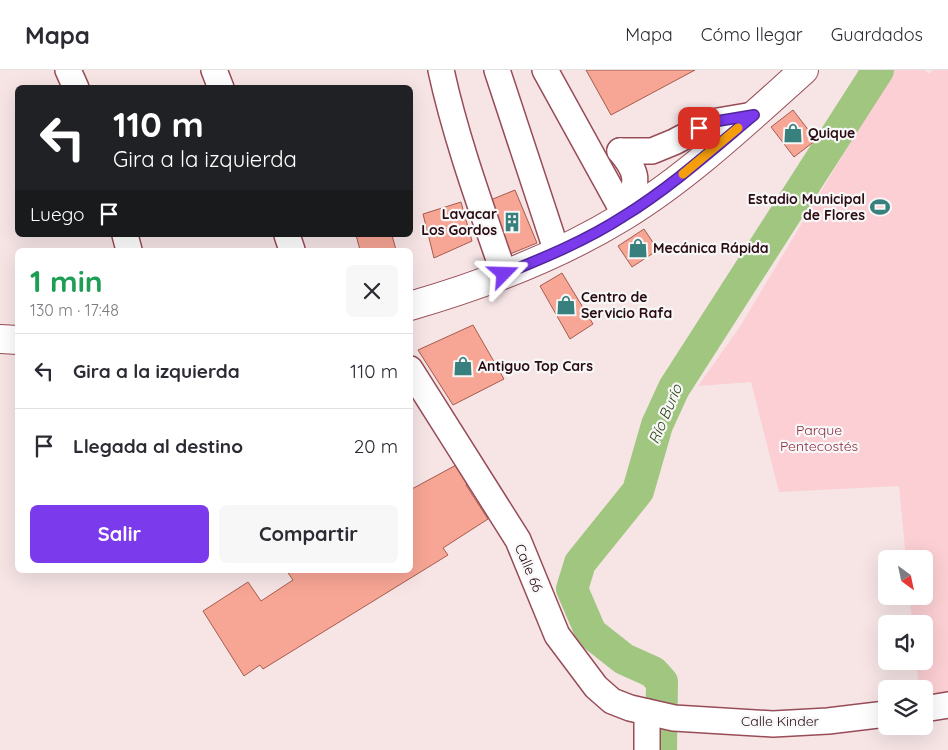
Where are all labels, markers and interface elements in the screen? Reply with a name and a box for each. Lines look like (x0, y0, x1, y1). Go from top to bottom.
text: Mapa (25, 20, 90, 50)
text: Mapa (625, 23, 673, 46)
text: Cómo llegar (701, 23, 803, 46)
text: Guardados (831, 23, 923, 46)
text: 110 m (113, 102, 204, 146)
icon: left (30, 105, 95, 170)
pin (678, 107, 720, 149)
icon: arrive (685, 114, 713, 142)
shop icon: Quique (782, 122, 804, 144)
place label: Quique (808, 124, 855, 142)
text: Gira a la izquierda (113, 145, 297, 173)
place label: Estadio Municipal de Flores (748, 190, 865, 224)
sports icon: Estadio Municipal de Flores (869, 196, 891, 218)
icon: arrive (95, 200, 123, 228)
text: Luego (30, 202, 85, 226)
place label: Lavacar Los Gordos (421, 205, 497, 239)
building icon: Lavacar Los Gordos (501, 211, 523, 233)
shop icon: Mecánica Rápida (627, 237, 649, 259)
place label: Mecánica Rápida (653, 239, 769, 257)
position arrow (477, 247, 529, 299)
text: 1 min (30, 262, 103, 300)
button: close (346, 265, 398, 317)
place label: Centro de Servicio Rafa (581, 288, 672, 322)
shop icon: Centro de Servicio Rafa (555, 294, 577, 316)
text: 130 m · 17:48 (30, 300, 119, 320)
shop icon: Antiguo Top Cars (452, 355, 474, 377)
icon: left (30, 357, 58, 385)
place label: Antiguo Top Cars (478, 357, 593, 375)
text: Gira a la izquierda (73, 359, 240, 383)
text: 110 m (350, 359, 398, 383)
water label: Río Burío (644, 381, 686, 447)
park label: Parque Pentecostés (780, 421, 858, 455)
icon: arrive (30, 432, 58, 460)
text: Llegada al destino (73, 434, 243, 458)
text: 20 m (354, 434, 398, 458)
button: Salir (30, 505, 209, 563)
button: Compartir (219, 505, 398, 563)
street label: Calle 66 (511, 541, 547, 595)
north arrow (878, 550, 932, 605)
map controls (878, 550, 933, 735)
button: sound (878, 615, 933, 670)
button: layers (878, 680, 933, 735)
street label: Calle Kinder (741, 712, 820, 730)

